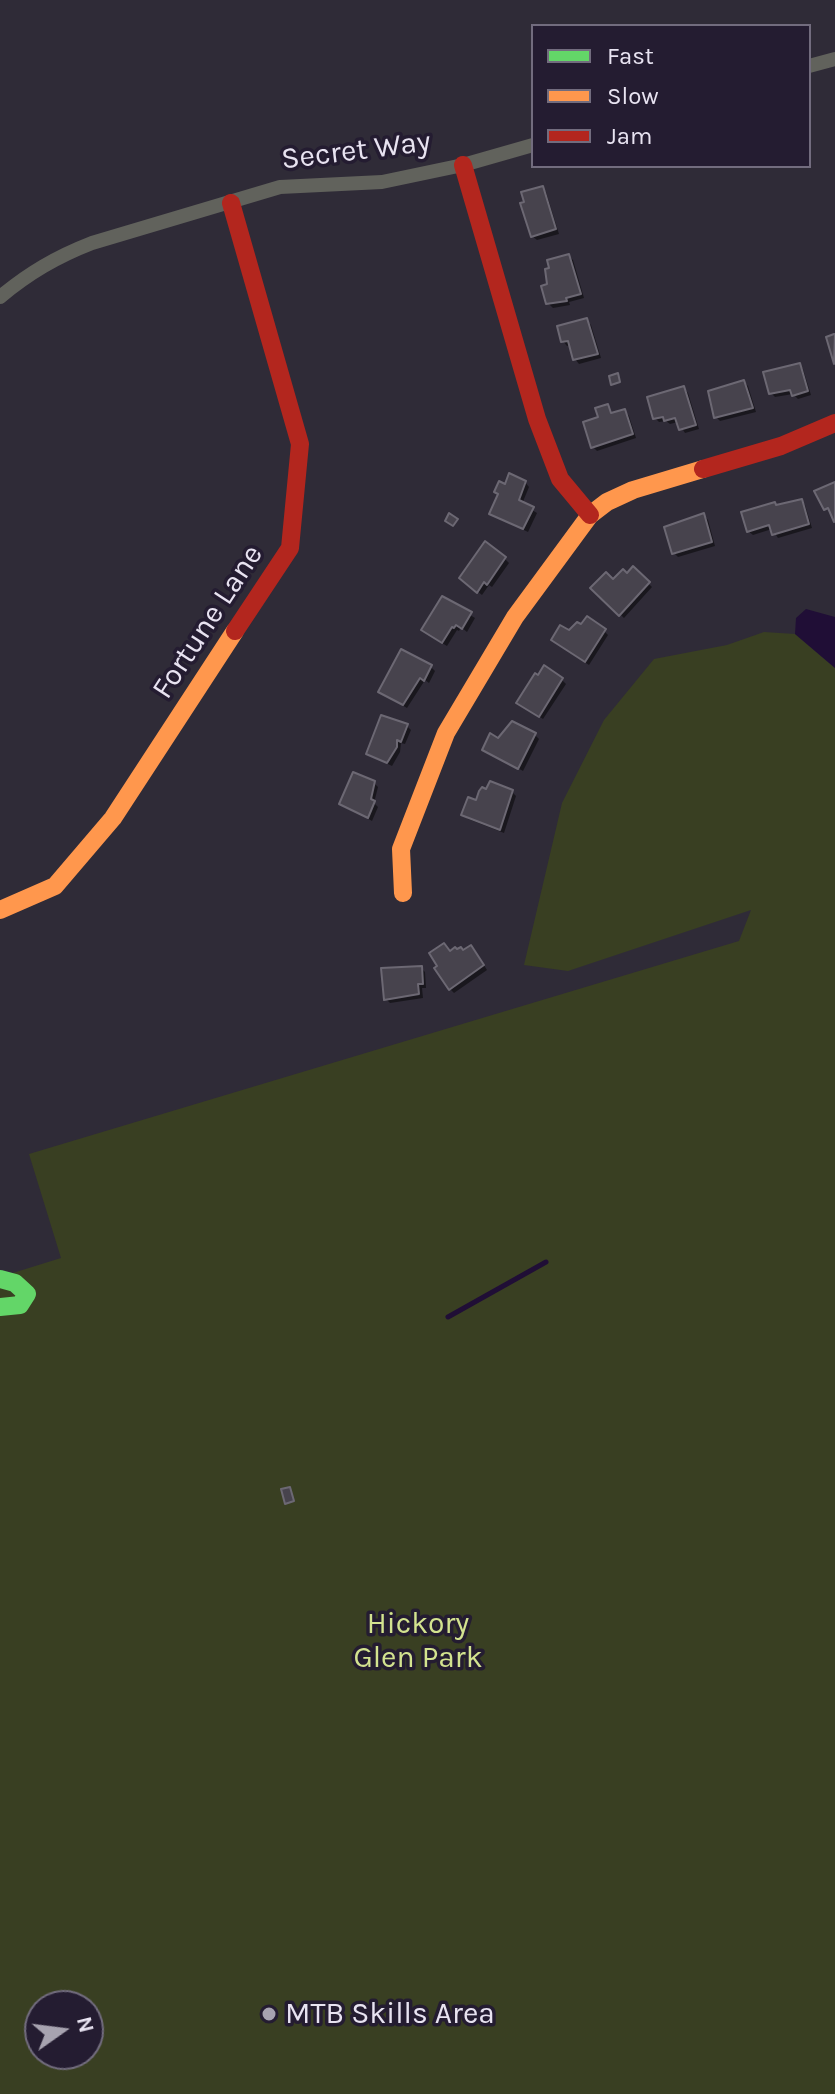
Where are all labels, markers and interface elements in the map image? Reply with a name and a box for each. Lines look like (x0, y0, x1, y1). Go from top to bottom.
legend (531, 24, 811, 168)
text: Fast (607, 42, 654, 70)
text: Slow (607, 82, 659, 110)
text: Jam (607, 122, 652, 150)
street label: Secret Way (279, 124, 433, 178)
street label: Fortune Lane (145, 538, 271, 706)
park label: Hickory Glen Park (353, 1606, 483, 1676)
north arrow (24, 1990, 104, 2070)
place label: MTB Skills Area (285, 1996, 495, 2032)
marker: MTB Skills Area (260, 2005, 278, 2023)
text: N (71, 2014, 100, 2035)

